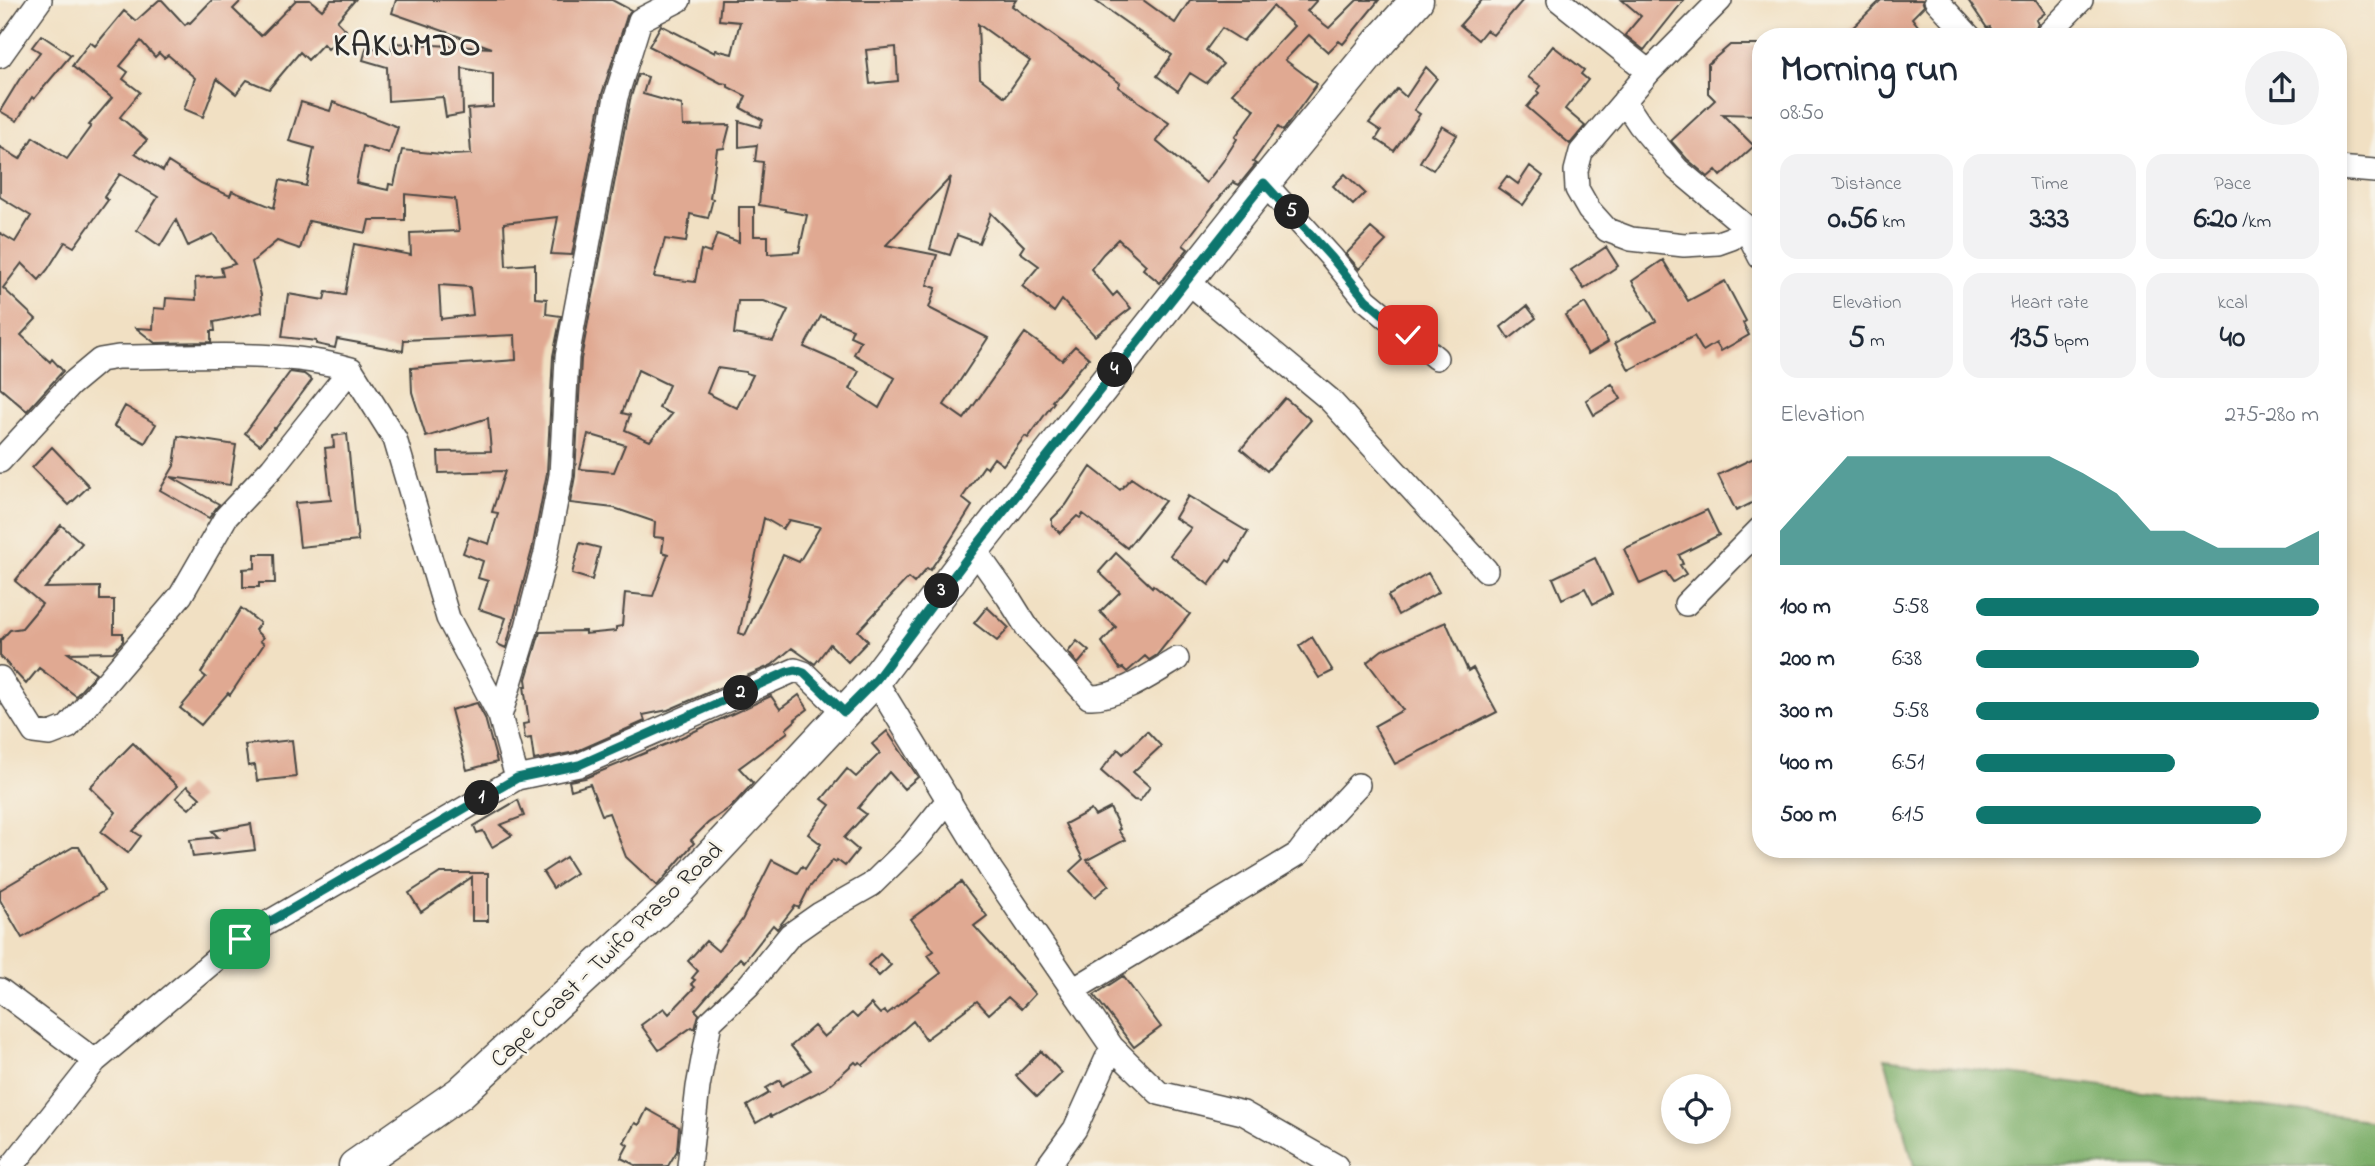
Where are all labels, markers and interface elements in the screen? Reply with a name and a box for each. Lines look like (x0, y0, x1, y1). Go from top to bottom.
district label: KAKUMDO (334, 24, 482, 71)
text: Morning run (1780, 43, 1958, 99)
button: share (2245, 51, 2319, 125)
text: 08:50 (1780, 97, 1824, 130)
text: Distance (1832, 171, 1902, 198)
text: Time (2031, 171, 2068, 198)
text: Pace (2214, 171, 2251, 198)
pin: 5 (1274, 194, 1310, 230)
text: 5 (1286, 198, 1297, 225)
text: 0.56 (1828, 198, 1877, 242)
text: 3:33 (2030, 198, 2069, 242)
text: 6:20 (2194, 198, 2237, 242)
text: km (1877, 209, 1905, 236)
text: /km (2237, 209, 2271, 236)
text: Elevation (1832, 290, 1901, 317)
text: Heart rate (2011, 290, 2088, 317)
text: kcal (2217, 290, 2248, 317)
pin (1378, 305, 1438, 365)
icon: check (1389, 316, 1427, 354)
text: 5 (1848, 317, 1865, 361)
text: 135 (2010, 317, 2049, 361)
text: 40 (2220, 317, 2245, 361)
text: m (1865, 328, 1885, 355)
text: bpm (2049, 328, 2089, 355)
pin: 4 (1098, 352, 1132, 388)
text: 4 (1111, 356, 1118, 383)
text: Elevation (1780, 399, 1865, 432)
text: 275–280 m (2225, 399, 2319, 432)
pin: 3 (925, 574, 960, 608)
text: 3 (938, 577, 945, 604)
text: 100 m (1780, 591, 1831, 624)
text: 5:58 (1892, 591, 1929, 624)
text: 200 m (1780, 643, 1835, 676)
text: 6:38 (1892, 643, 1922, 676)
pin: 2 (724, 676, 758, 710)
text: 2 (736, 679, 745, 706)
text: 300 m (1780, 695, 1833, 728)
text: 5:58 (1892, 695, 1929, 728)
text: 400 m (1780, 747, 1833, 780)
text: 6:51 (1892, 747, 1925, 780)
pin: 1 (464, 780, 500, 816)
text: 1 (478, 784, 485, 811)
text: 500 m (1780, 799, 1837, 832)
text: 6:15 (1892, 799, 1925, 832)
street label: Cape Coast - Twifo Praso Road (483, 834, 733, 1077)
pin (210, 909, 270, 969)
icon: arrive (221, 920, 259, 958)
map controls (1661, 1074, 1731, 1144)
button: locate (1661, 1074, 1731, 1144)

